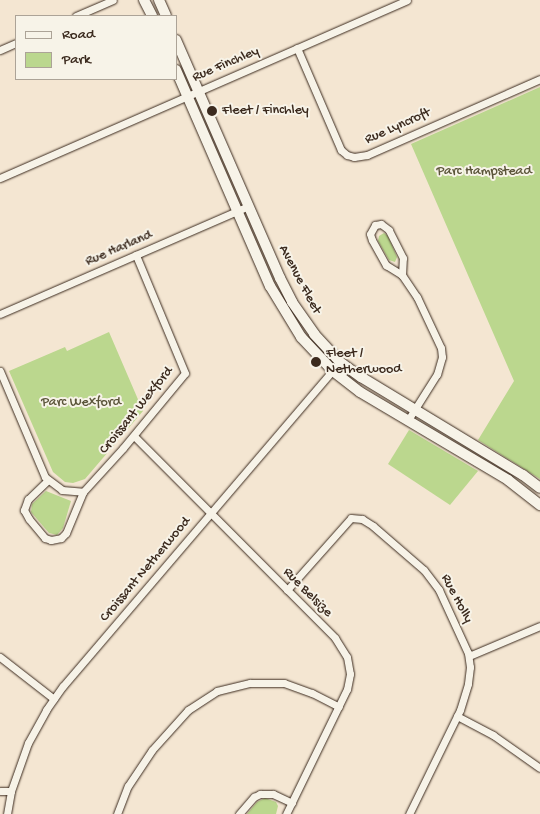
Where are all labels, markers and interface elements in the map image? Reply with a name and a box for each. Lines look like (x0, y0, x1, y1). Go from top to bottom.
legend (15, 15, 178, 80)
text: Road (62, 26, 95, 44)
street label: Rue Finchley (190, 43, 262, 87)
text: Park (62, 51, 91, 69)
place label: Fleet / Finchley (222, 103, 309, 119)
marker: Fleet / Finchley (206, 105, 218, 117)
street label: Rue Lyncroft (363, 105, 433, 149)
park label: Parc Hampstead (436, 164, 532, 180)
street label: Rue Harland (83, 227, 155, 271)
street label: Avenue Fleet (274, 243, 324, 317)
place label: Fleet / Netherwood (326, 346, 401, 378)
marker: Fleet / Netherwood (310, 356, 322, 368)
street label: Croissant Wexford (97, 364, 177, 458)
park label: Parc Wexford (41, 395, 121, 411)
street label: Croissant Netherwood (97, 514, 195, 626)
street label: Rue Belsize (279, 565, 335, 621)
street label: Rue Holly (436, 572, 476, 626)

